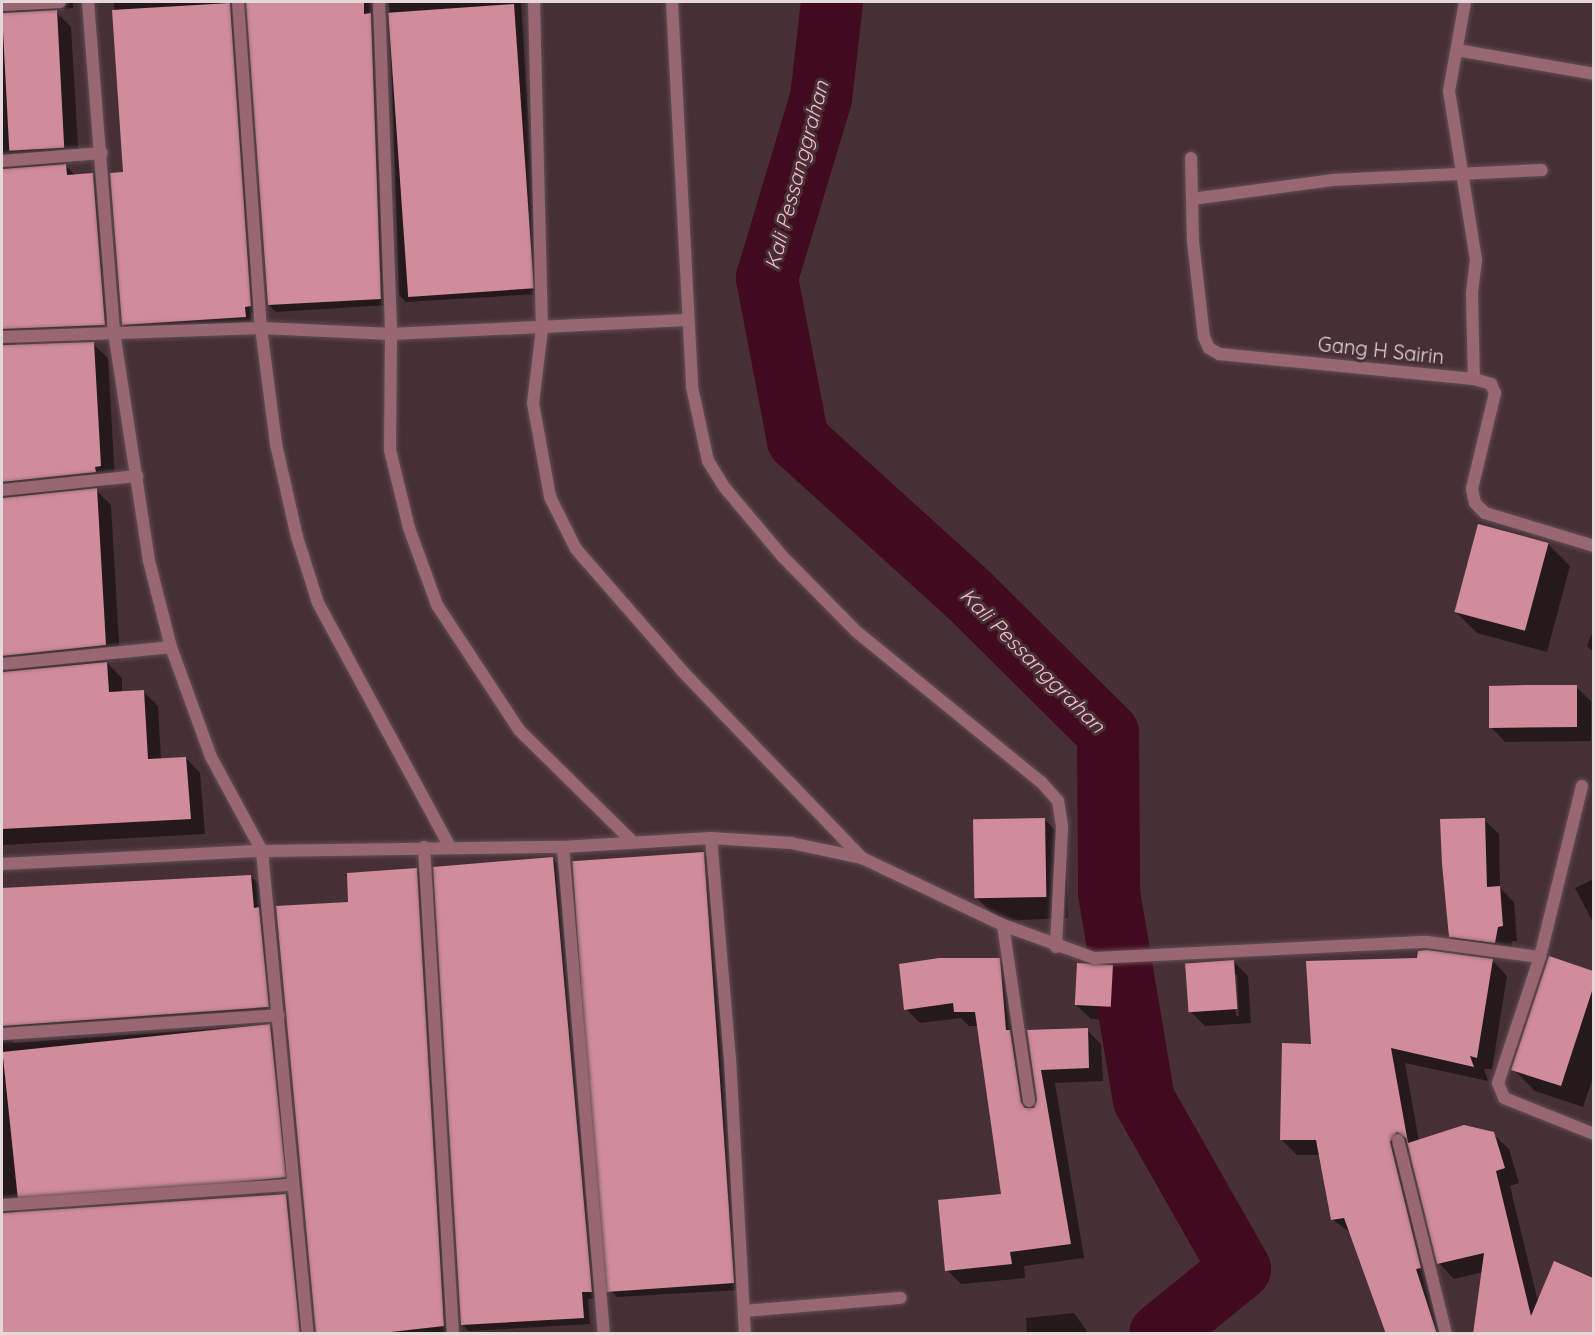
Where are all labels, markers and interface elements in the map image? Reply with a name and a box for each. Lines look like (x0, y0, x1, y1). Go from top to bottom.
water label: Kali Pessanggrahan (759, 78, 833, 272)
street label: Gang H Sairin (1317, 331, 1445, 369)
water label: Kali Pessanggrahan (955, 582, 1111, 738)

